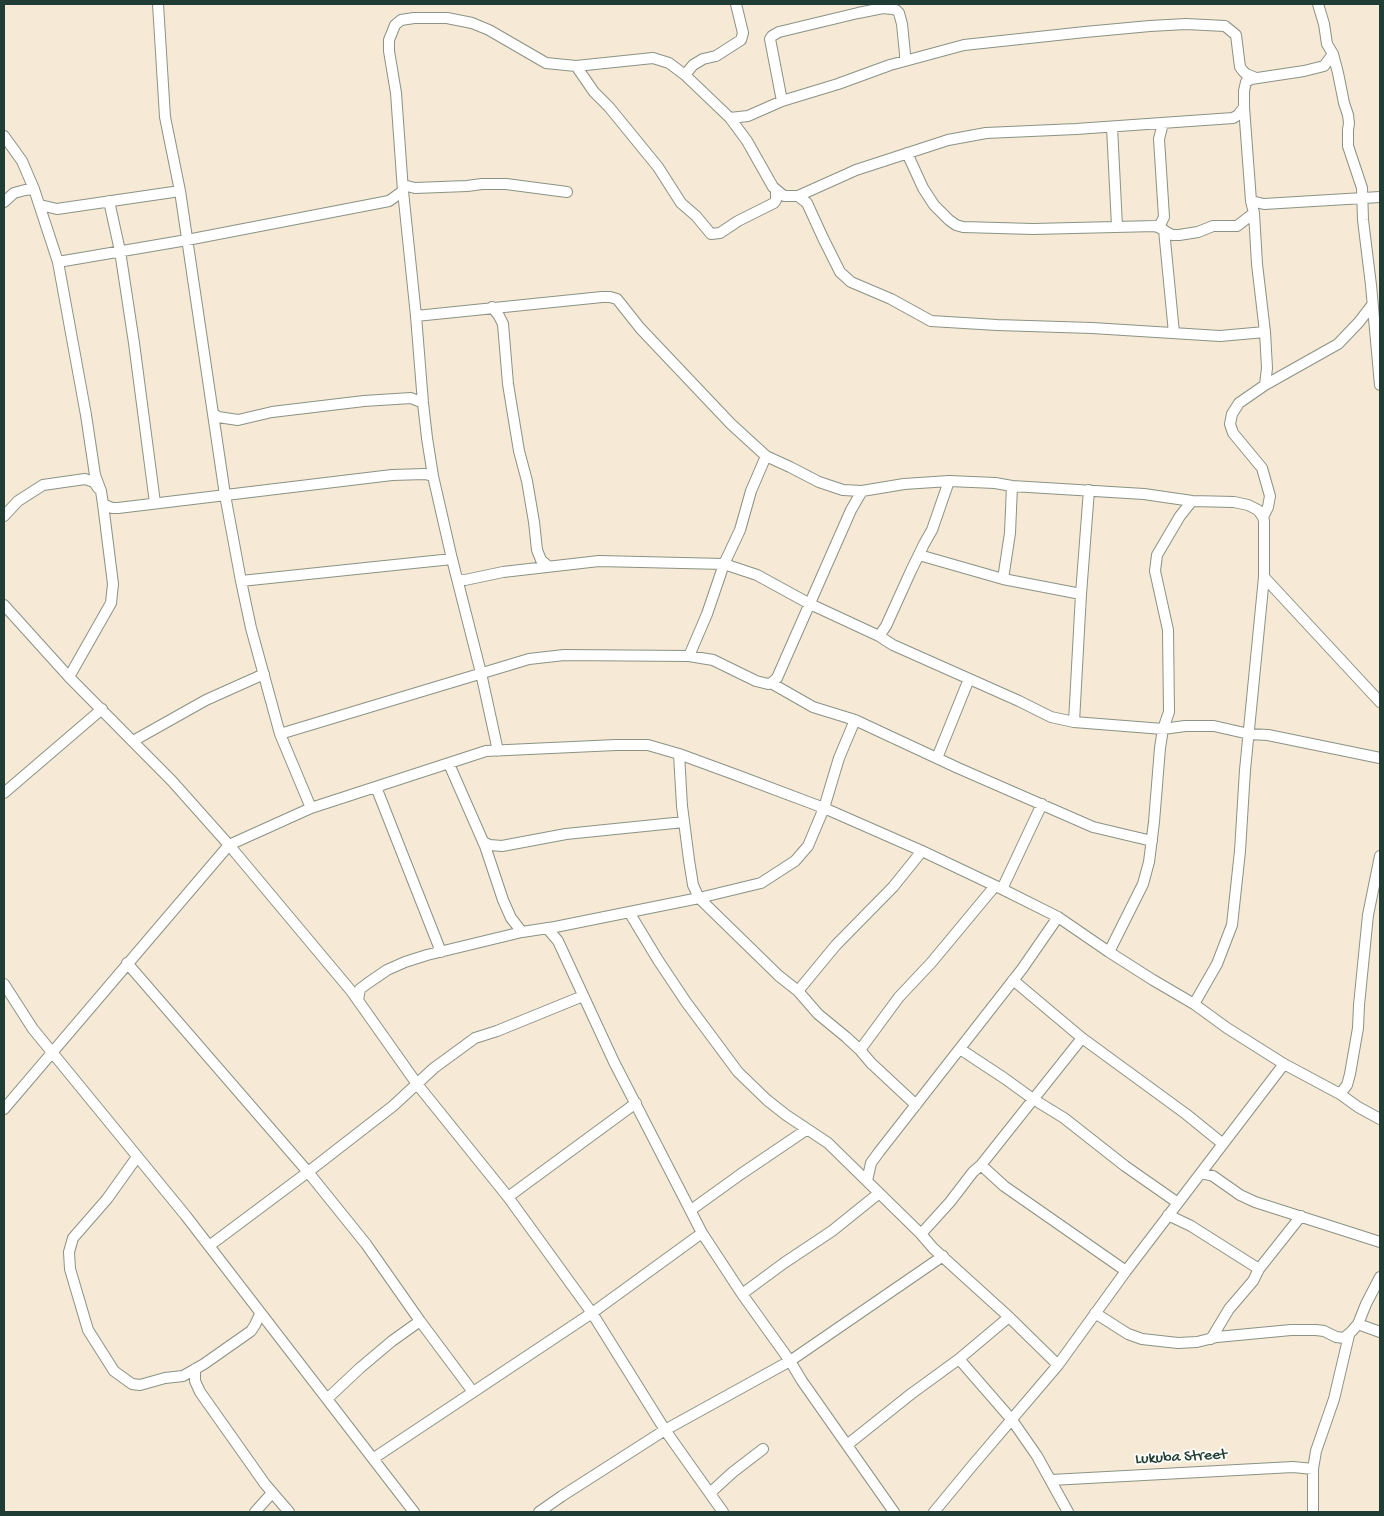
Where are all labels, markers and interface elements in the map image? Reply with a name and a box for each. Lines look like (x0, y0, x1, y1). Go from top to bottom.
street label: Lukuba Street (1135, 1446, 1227, 1470)

